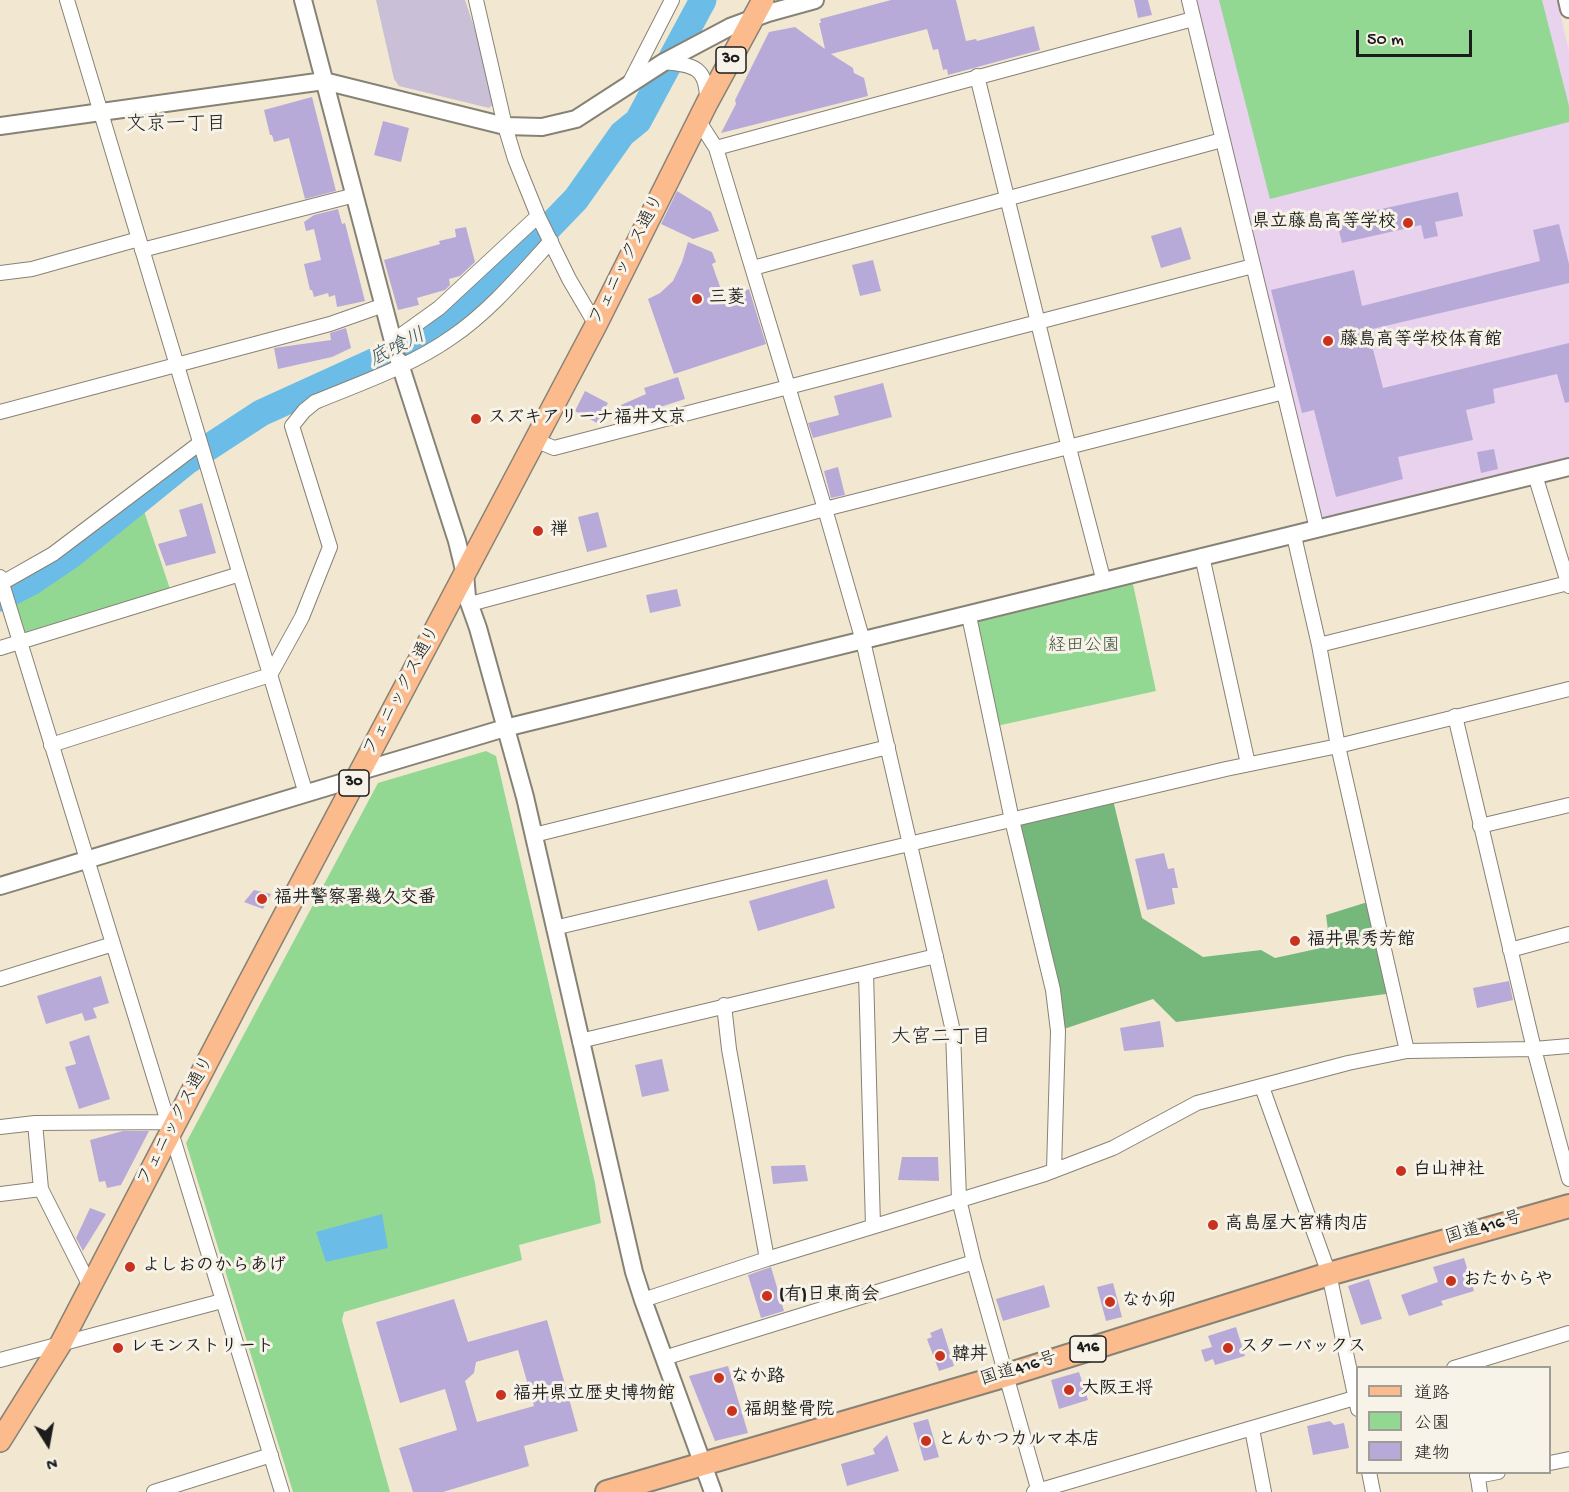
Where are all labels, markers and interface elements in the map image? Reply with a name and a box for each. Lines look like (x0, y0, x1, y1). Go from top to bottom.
scale bar (1359, 18, 1474, 56)
text: 50 m (1367, 30, 1404, 51)
road number: 30 (716, 47, 746, 73)
district label: 文京一丁目 (126, 114, 226, 138)
street label: フェニックス通り (586, 191, 670, 329)
place label: 県立藤島高等学校 (1252, 212, 1396, 234)
marker: 県立藤島高等学校 (1401, 216, 1415, 230)
place label: 三菱 (709, 288, 745, 310)
marker: 三菱 (690, 292, 704, 306)
water label: 底喰川 (366, 325, 430, 373)
place label: 藤島高等学校体育館 (1340, 330, 1502, 352)
marker: 藤島高等学校体育館 (1321, 334, 1335, 348)
place label: スズキアリーナ福井文京 (488, 408, 686, 430)
marker: スズキアリーナ福井文京 (469, 412, 483, 426)
place label: 禅 (550, 520, 568, 542)
marker: 禅 (531, 524, 545, 538)
street label: フェニックス通り (360, 622, 446, 760)
park label: 経田公園 (1048, 636, 1120, 658)
road number: 30 (339, 770, 369, 796)
place label: 福井警察署幾久交番 (274, 888, 436, 910)
marker: 福井警察署幾久交番 (255, 892, 269, 906)
place label: 福井県秀芳館 (1307, 930, 1415, 952)
marker: 福井県秀芳館 (1288, 934, 1302, 948)
district label: 大宮二丁目 (891, 1027, 991, 1051)
street label: フェニックス通り (134, 1052, 220, 1190)
place label: 白山神社 (1413, 1160, 1485, 1182)
marker: 白山神社 (1394, 1164, 1408, 1178)
street label: 国道416号 (1443, 1208, 1525, 1250)
place label: 高島屋大宮精肉店 (1225, 1214, 1369, 1236)
marker: 高島屋大宮精肉店 (1206, 1218, 1220, 1232)
place label: よしおのからあげ (142, 1256, 286, 1278)
marker: よしおのからあげ (123, 1260, 137, 1274)
place label: おたからや (1463, 1270, 1553, 1292)
marker: おたからや (1444, 1274, 1458, 1288)
place label: (有)日東商会 (779, 1285, 879, 1307)
marker: (有)日東商会 (760, 1289, 774, 1303)
place label: なか卯 (1122, 1291, 1176, 1313)
marker: なか卯 (1103, 1295, 1117, 1309)
road number: 416 (1070, 1336, 1106, 1362)
place label: レモンストリート (130, 1337, 274, 1359)
place label: スターバックス (1240, 1337, 1366, 1359)
marker: レモンストリート (111, 1341, 125, 1355)
marker: スターバックス (1221, 1341, 1235, 1355)
place label: 韓丼 (952, 1345, 988, 1367)
street label: 国道416号 (978, 1348, 1060, 1392)
marker: 韓丼 (933, 1349, 947, 1363)
legend (1356, 1366, 1551, 1474)
place label: なか路 (731, 1367, 785, 1389)
marker: なか路 (712, 1371, 726, 1385)
place label: 大阪王将 (1081, 1379, 1153, 1401)
marker: 大阪王将 (1062, 1383, 1076, 1397)
place label: 福井県立歴史博物館 (513, 1384, 675, 1406)
text: 道路 (1414, 1384, 1450, 1405)
marker: 福井県立歴史博物館 (494, 1388, 508, 1402)
place label: 福朗整骨院 (744, 1400, 834, 1422)
marker: 福朗整骨院 (725, 1404, 739, 1418)
north arrow (18, 1414, 78, 1474)
text: 公園 (1414, 1414, 1450, 1435)
place label: とんかつカルマ本店 (938, 1430, 1100, 1452)
marker: とんかつカルマ本店 (919, 1434, 933, 1448)
text: 建物 (1414, 1444, 1450, 1465)
text: N (45, 1452, 58, 1472)

